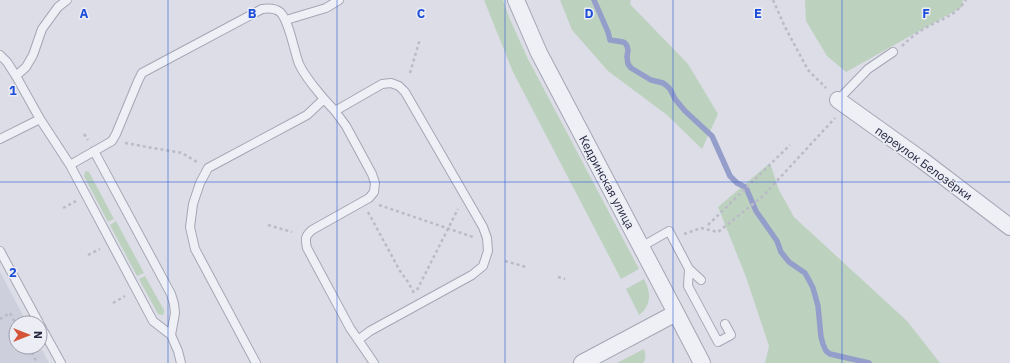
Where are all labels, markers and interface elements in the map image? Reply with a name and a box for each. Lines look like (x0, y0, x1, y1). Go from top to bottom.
text: A (80, 5, 89, 22)
text: B (248, 5, 257, 22)
text: C (417, 5, 426, 22)
text: D (584, 5, 594, 22)
text: E (754, 5, 762, 22)
text: F (922, 5, 930, 22)
text: 1 (9, 82, 17, 99)
street label: переулок Белозёрки (872, 123, 976, 203)
street label: Кедринская улица (576, 133, 638, 232)
text: 2 (9, 264, 17, 281)
north arrow (8, 315, 48, 355)
text: N (31, 331, 45, 339)

